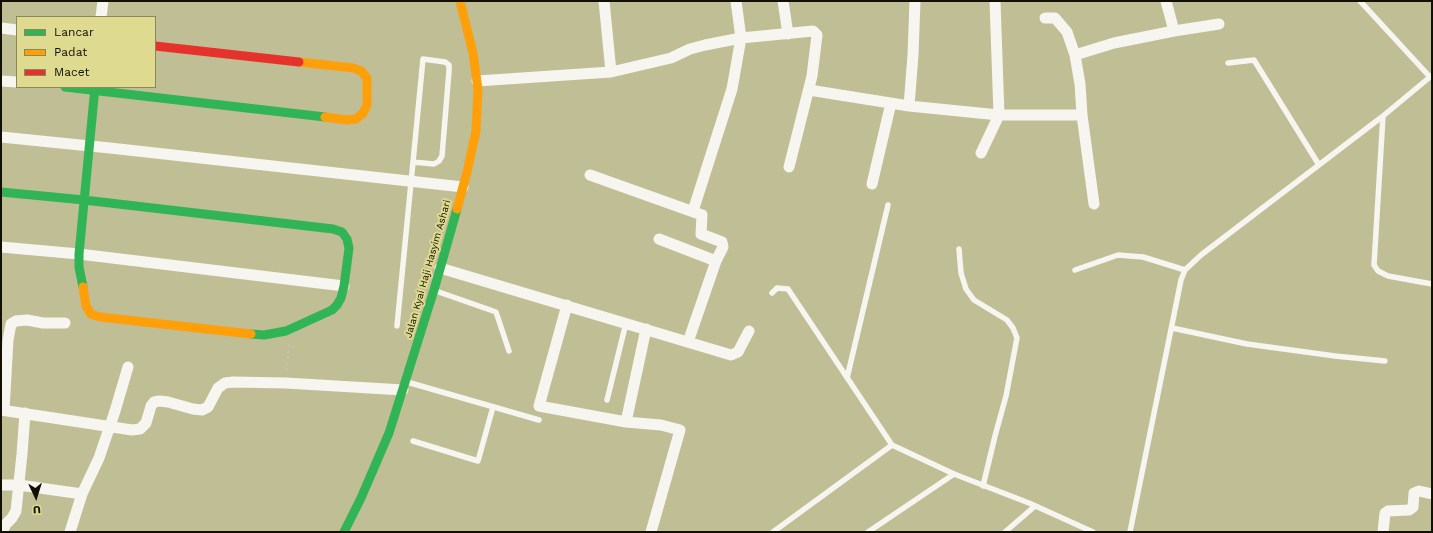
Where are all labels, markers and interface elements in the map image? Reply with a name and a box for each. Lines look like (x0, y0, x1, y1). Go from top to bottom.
legend (16, 16, 156, 88)
text: Lancar (54, 25, 94, 39)
text: Padat (54, 45, 87, 59)
text: Macet (54, 65, 89, 79)
street label: Jalan Kyai Haji Hasyim Ashari (403, 199, 453, 339)
north arrow (16, 477, 56, 517)
text: U (33, 503, 41, 516)

